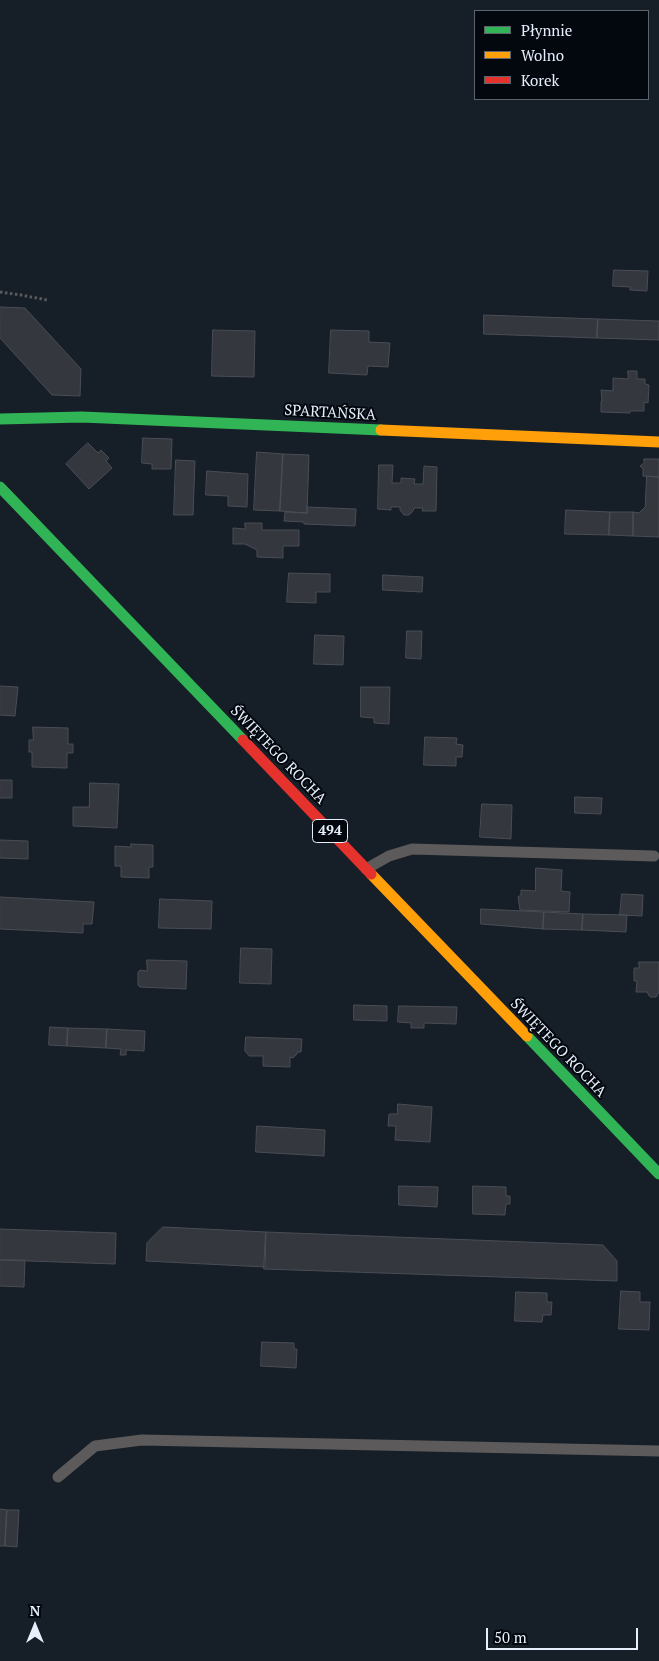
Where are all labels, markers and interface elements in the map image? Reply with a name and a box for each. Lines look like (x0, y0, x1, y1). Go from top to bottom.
legend (474, 10, 649, 100)
text: Płynnie (521, 20, 572, 40)
text: Wolno (521, 45, 564, 65)
text: Korek (521, 70, 559, 90)
street label: SPARTAŃSKA (284, 402, 376, 424)
street label: ŚWIĘTEGO ROCHA (226, 702, 330, 808)
road number: 494 (312, 819, 348, 842)
street label: ŚWIĘTEGO ROCHA (506, 995, 610, 1101)
north arrow (10, 1601, 60, 1651)
text: N (30, 1601, 40, 1620)
scale bar (489, 1618, 642, 1650)
text: 50 m (494, 1627, 527, 1647)

